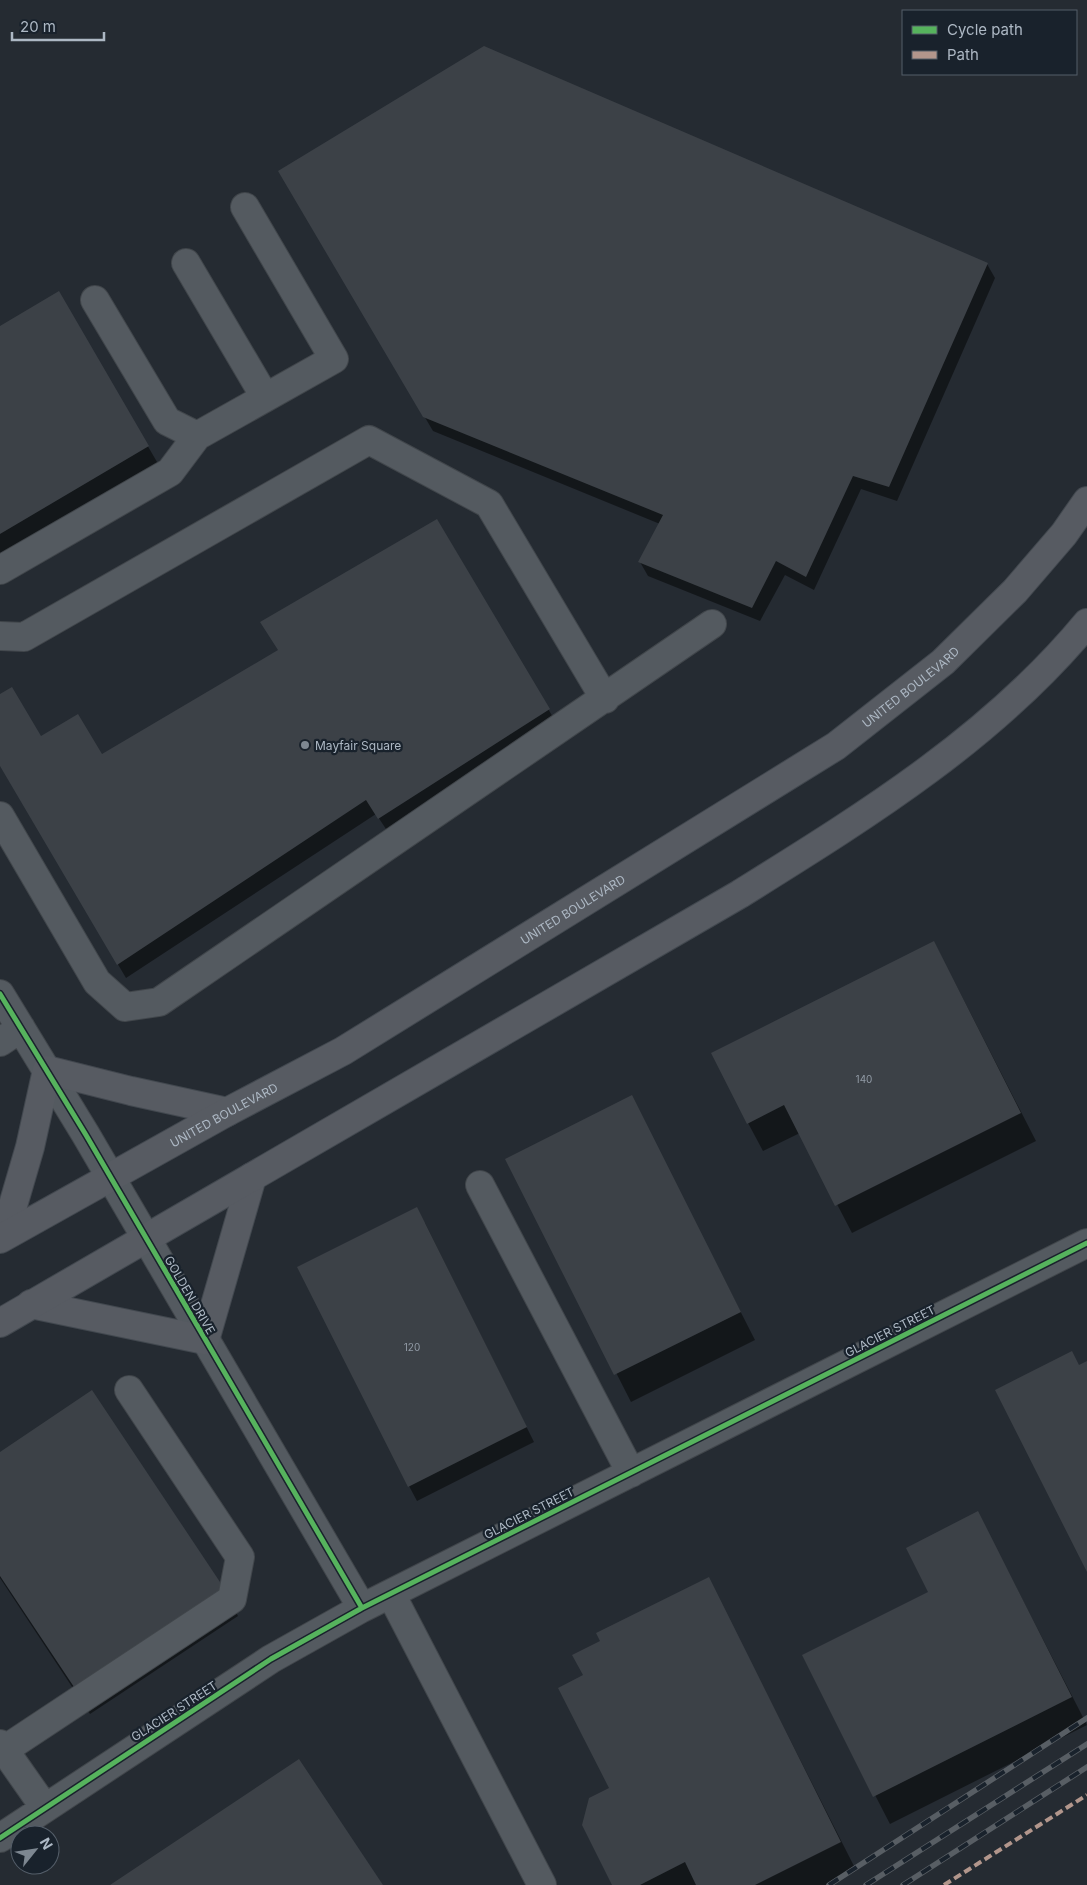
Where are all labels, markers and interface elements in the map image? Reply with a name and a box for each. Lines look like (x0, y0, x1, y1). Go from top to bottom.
scale bar (12, 10, 105, 42)
legend (902, 10, 1077, 75)
text: 20 m (20, 17, 56, 36)
text: Cycle path (947, 20, 1023, 39)
text: Path (947, 45, 979, 64)
street label: UNITED BOULEVARD (859, 643, 962, 730)
place label: Mayfair Square (315, 738, 401, 753)
marker: Mayfair Square (299, 739, 311, 751)
street label: UNITED BOULEVARD (517, 871, 628, 947)
house number: 140 (856, 1073, 872, 1085)
street label: UNITED BOULEVARD (167, 1079, 280, 1150)
street label: GOLDEN DRIVE (161, 1253, 219, 1337)
street label: GLACIER STREET (842, 1302, 938, 1360)
house number: 120 (404, 1341, 420, 1353)
street label: GLACIER STREET (481, 1484, 577, 1542)
street label: GLACIER STREET (128, 1678, 220, 1744)
north arrow (10, 1825, 60, 1875)
text: N (37, 1834, 57, 1852)

